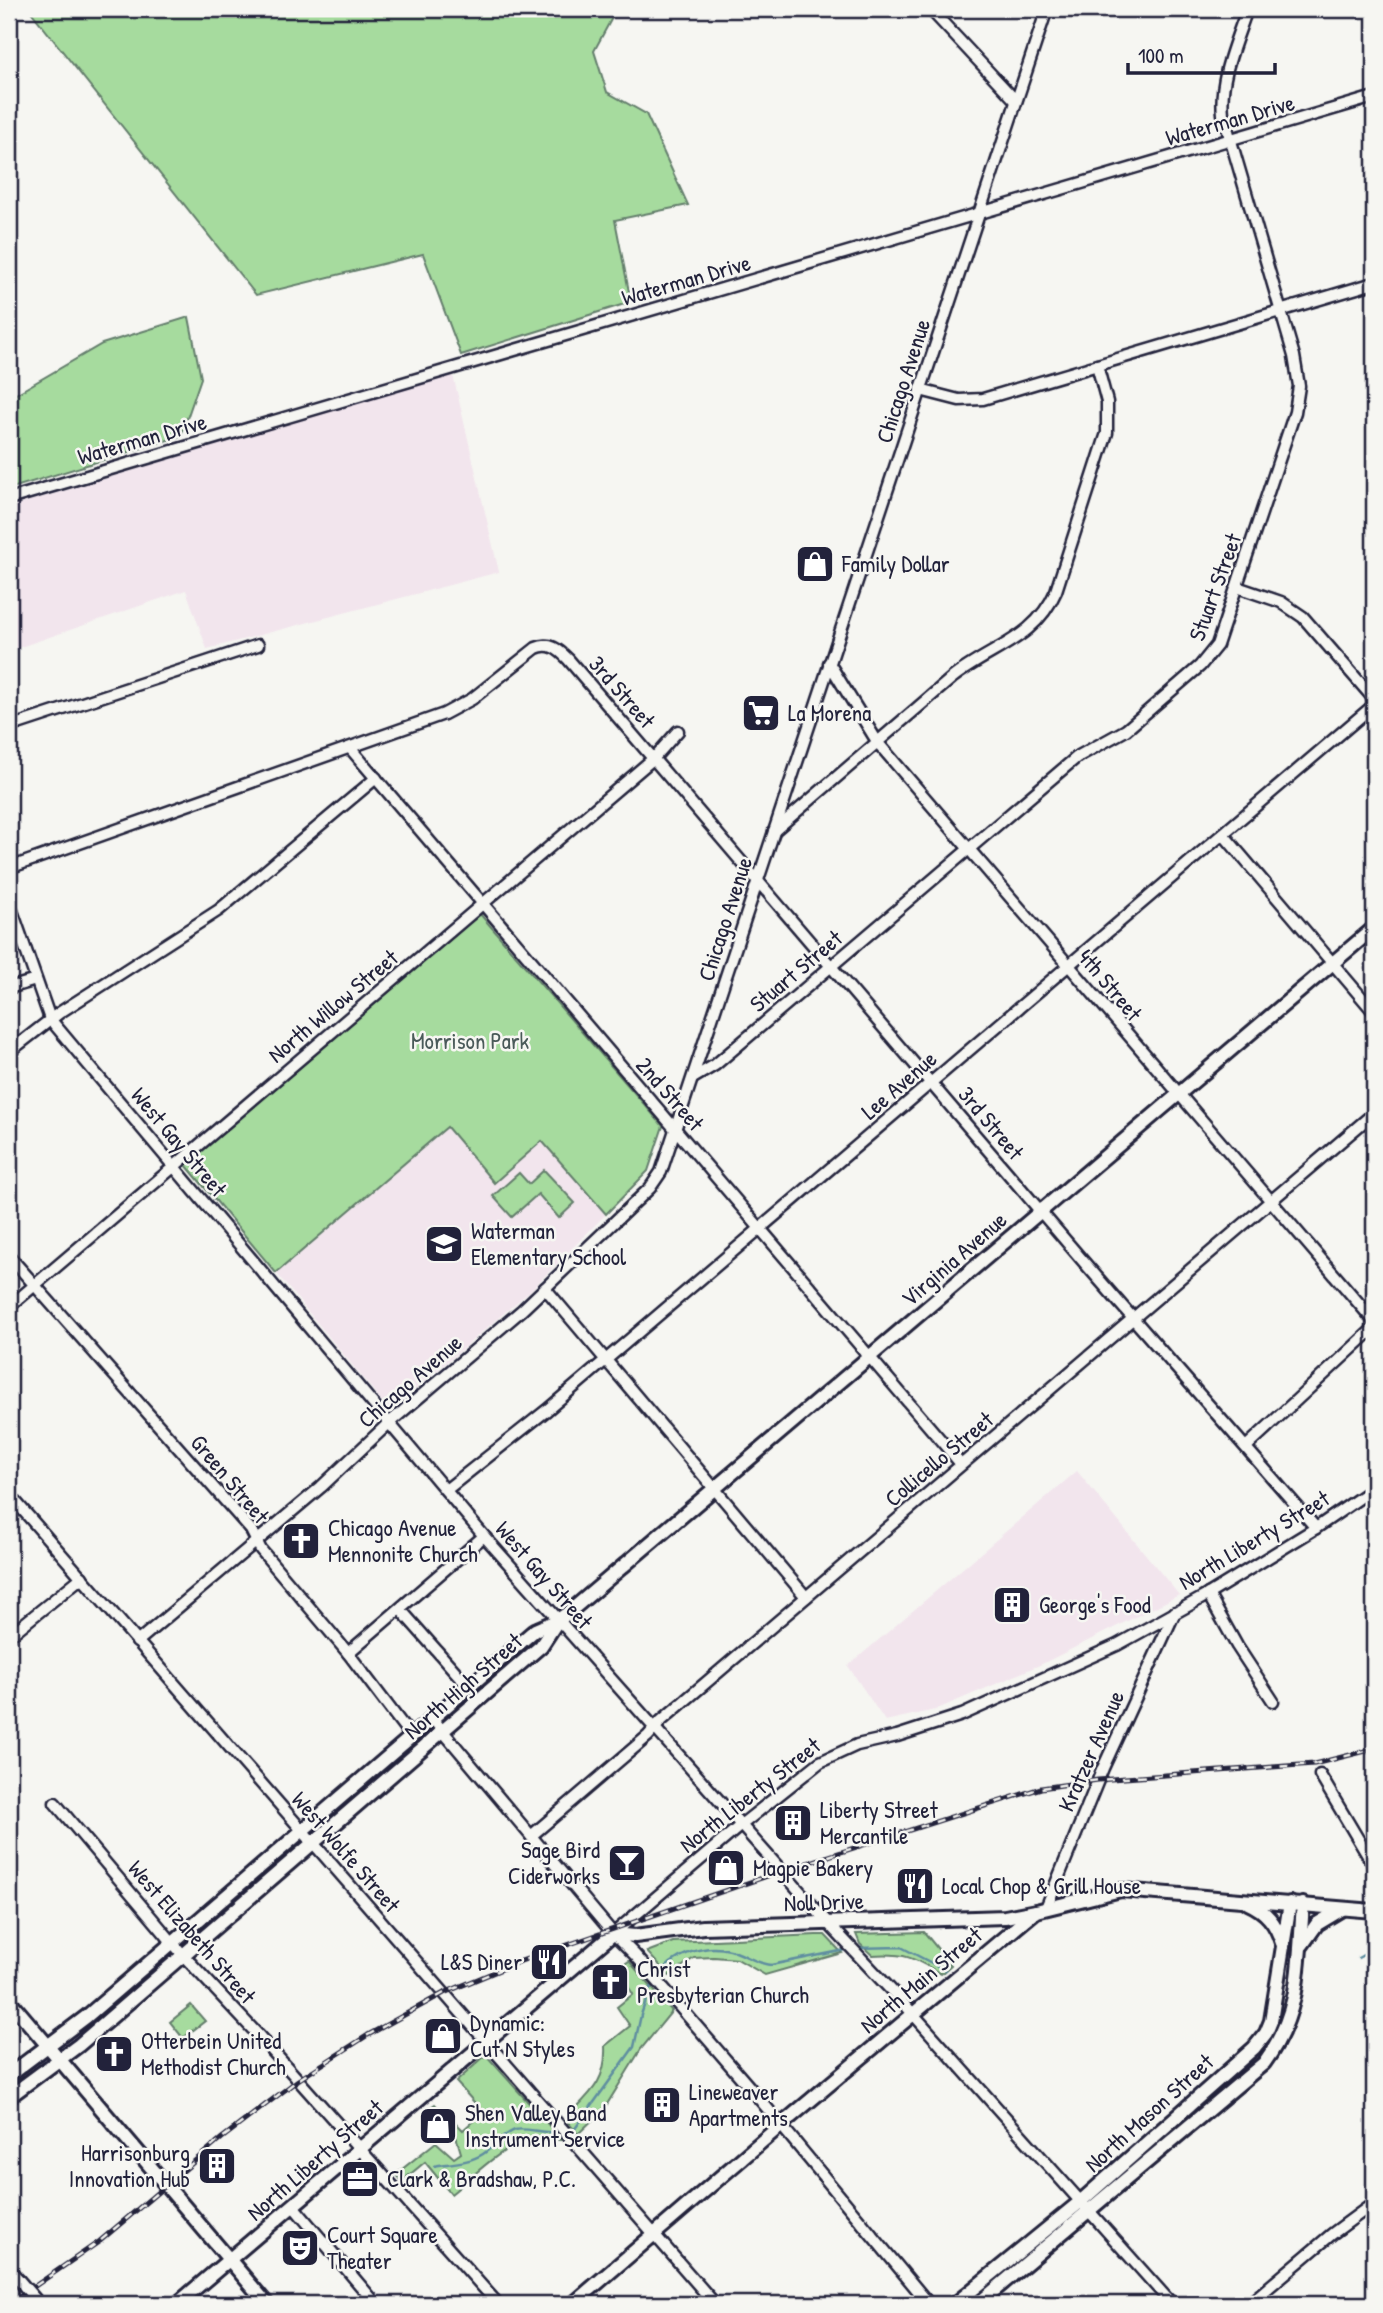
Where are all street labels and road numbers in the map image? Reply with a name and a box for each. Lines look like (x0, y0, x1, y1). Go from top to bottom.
street label: Waterman Drive (1162, 86, 1298, 153)
street label: Waterman Drive (618, 246, 754, 313)
street label: Chicago Avenue (868, 315, 937, 447)
street label: Waterman Drive (74, 405, 210, 472)
street label: Stuart Street (1181, 528, 1249, 645)
street label: 3rd Street (582, 649, 663, 735)
street label: Chicago Avenue (690, 853, 759, 985)
street label: Stuart Street (743, 922, 849, 1019)
street label: North Willow Street (261, 941, 405, 1069)
street label: 4th Street (1071, 942, 1150, 1028)
street label: Lee Avenue (854, 1043, 943, 1126)
street label: 2nd Street (629, 1050, 712, 1138)
street label: 3rd Street (952, 1079, 1032, 1167)
street label: West Gay Street (124, 1080, 235, 1204)
street label: Virginia Avenue (894, 1204, 1013, 1313)
street label: Chicago Avenue (351, 1327, 468, 1434)
street label: Collicello Street (878, 1403, 1000, 1513)
street label: Green Street (184, 1428, 277, 1531)
street label: North Liberty Street (1173, 1482, 1336, 1597)
street label: West Gay Street (489, 1514, 601, 1636)
street label: North High Street (397, 1625, 529, 1746)
street label: Kratzer Avenue (1050, 1685, 1131, 1816)
street label: North Liberty Street (673, 1729, 827, 1859)
street label: West Wolfe Street (285, 1784, 408, 1920)
street label: West Elizabeth Street (121, 1853, 264, 2011)
street label: Noll Drive (783, 1885, 864, 1918)
street label: North Main Street (853, 1919, 989, 2040)
street label: North Mason Street (1078, 2046, 1221, 2179)
street label: North Liberty Street (240, 2091, 390, 2227)

